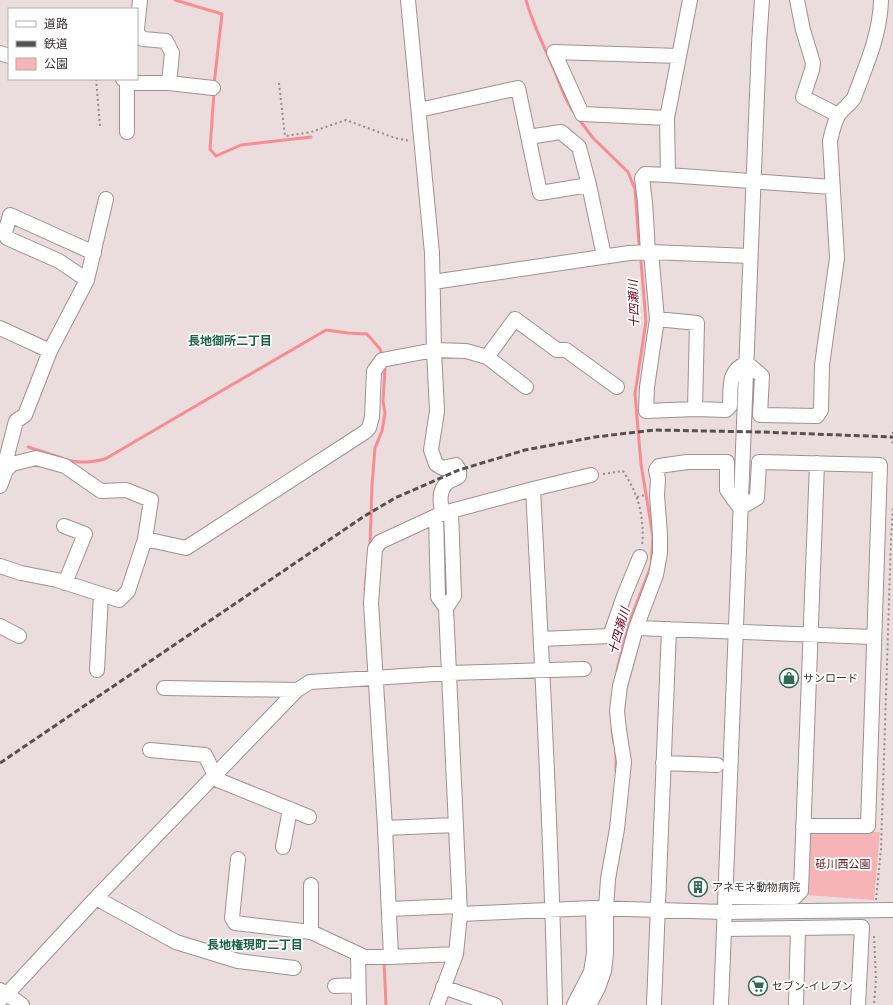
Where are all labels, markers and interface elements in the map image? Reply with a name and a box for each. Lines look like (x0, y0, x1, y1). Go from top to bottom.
legend (8, 8, 138, 80)
text: 道路 (44, 15, 68, 32)
text: 鉄道 (44, 35, 68, 52)
text: 公園 (44, 55, 68, 72)
water label: 十四瀬川 (624, 278, 643, 328)
district label: 長地御所二丁目 (188, 332, 272, 349)
water label: 十四瀬川 (604, 604, 634, 656)
shop icon: サンロード (778, 667, 800, 689)
place label: サンロード (803, 670, 858, 685)
park label: 砥川西公園 (816, 856, 871, 871)
building icon: アネモネ動物病院 (687, 876, 709, 898)
place label: アネモネ動物病院 (712, 879, 800, 894)
district label: 長地権現町二丁目 (207, 936, 303, 953)
supermarket icon: セブン-イレブン (747, 975, 769, 997)
place label: セブン-イレブン (772, 978, 853, 993)

